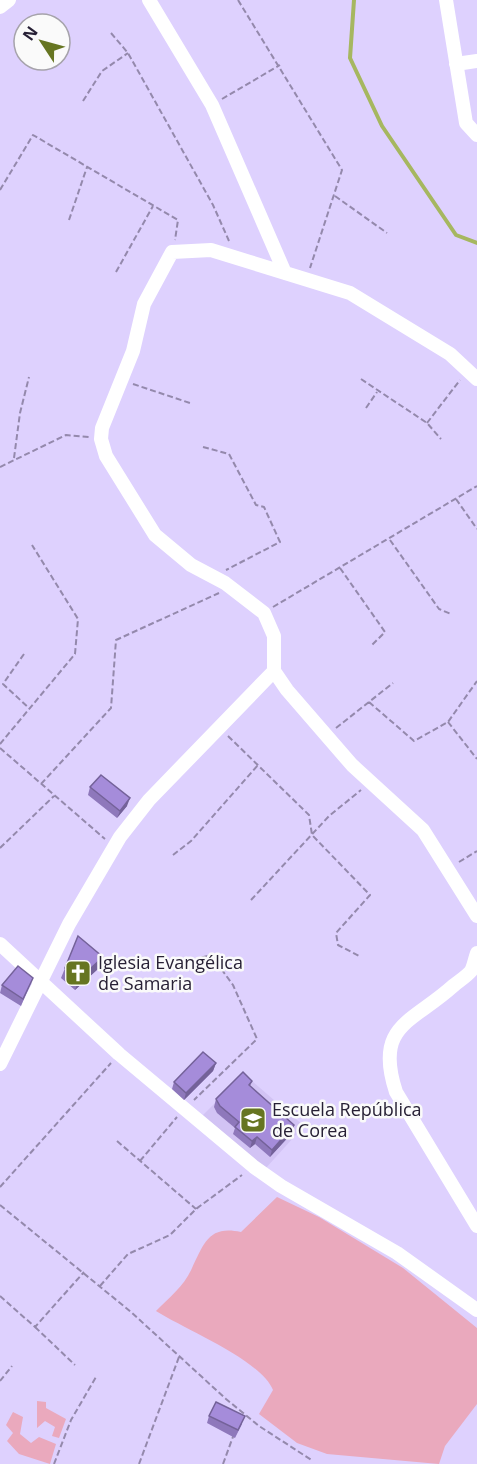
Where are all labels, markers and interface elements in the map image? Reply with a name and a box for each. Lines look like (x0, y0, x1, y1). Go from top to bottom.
north arrow (12, 12, 72, 72)
text: N (17, 21, 43, 45)
place label: Iglesia Evangélica de Samaria (98, 950, 243, 995)
church icon: Iglesia Evangélica de Samaria (63, 958, 93, 988)
place label: Escuela República de Corea (272, 1097, 422, 1142)
school or university icon: Escuela República de Corea (238, 1105, 268, 1135)

